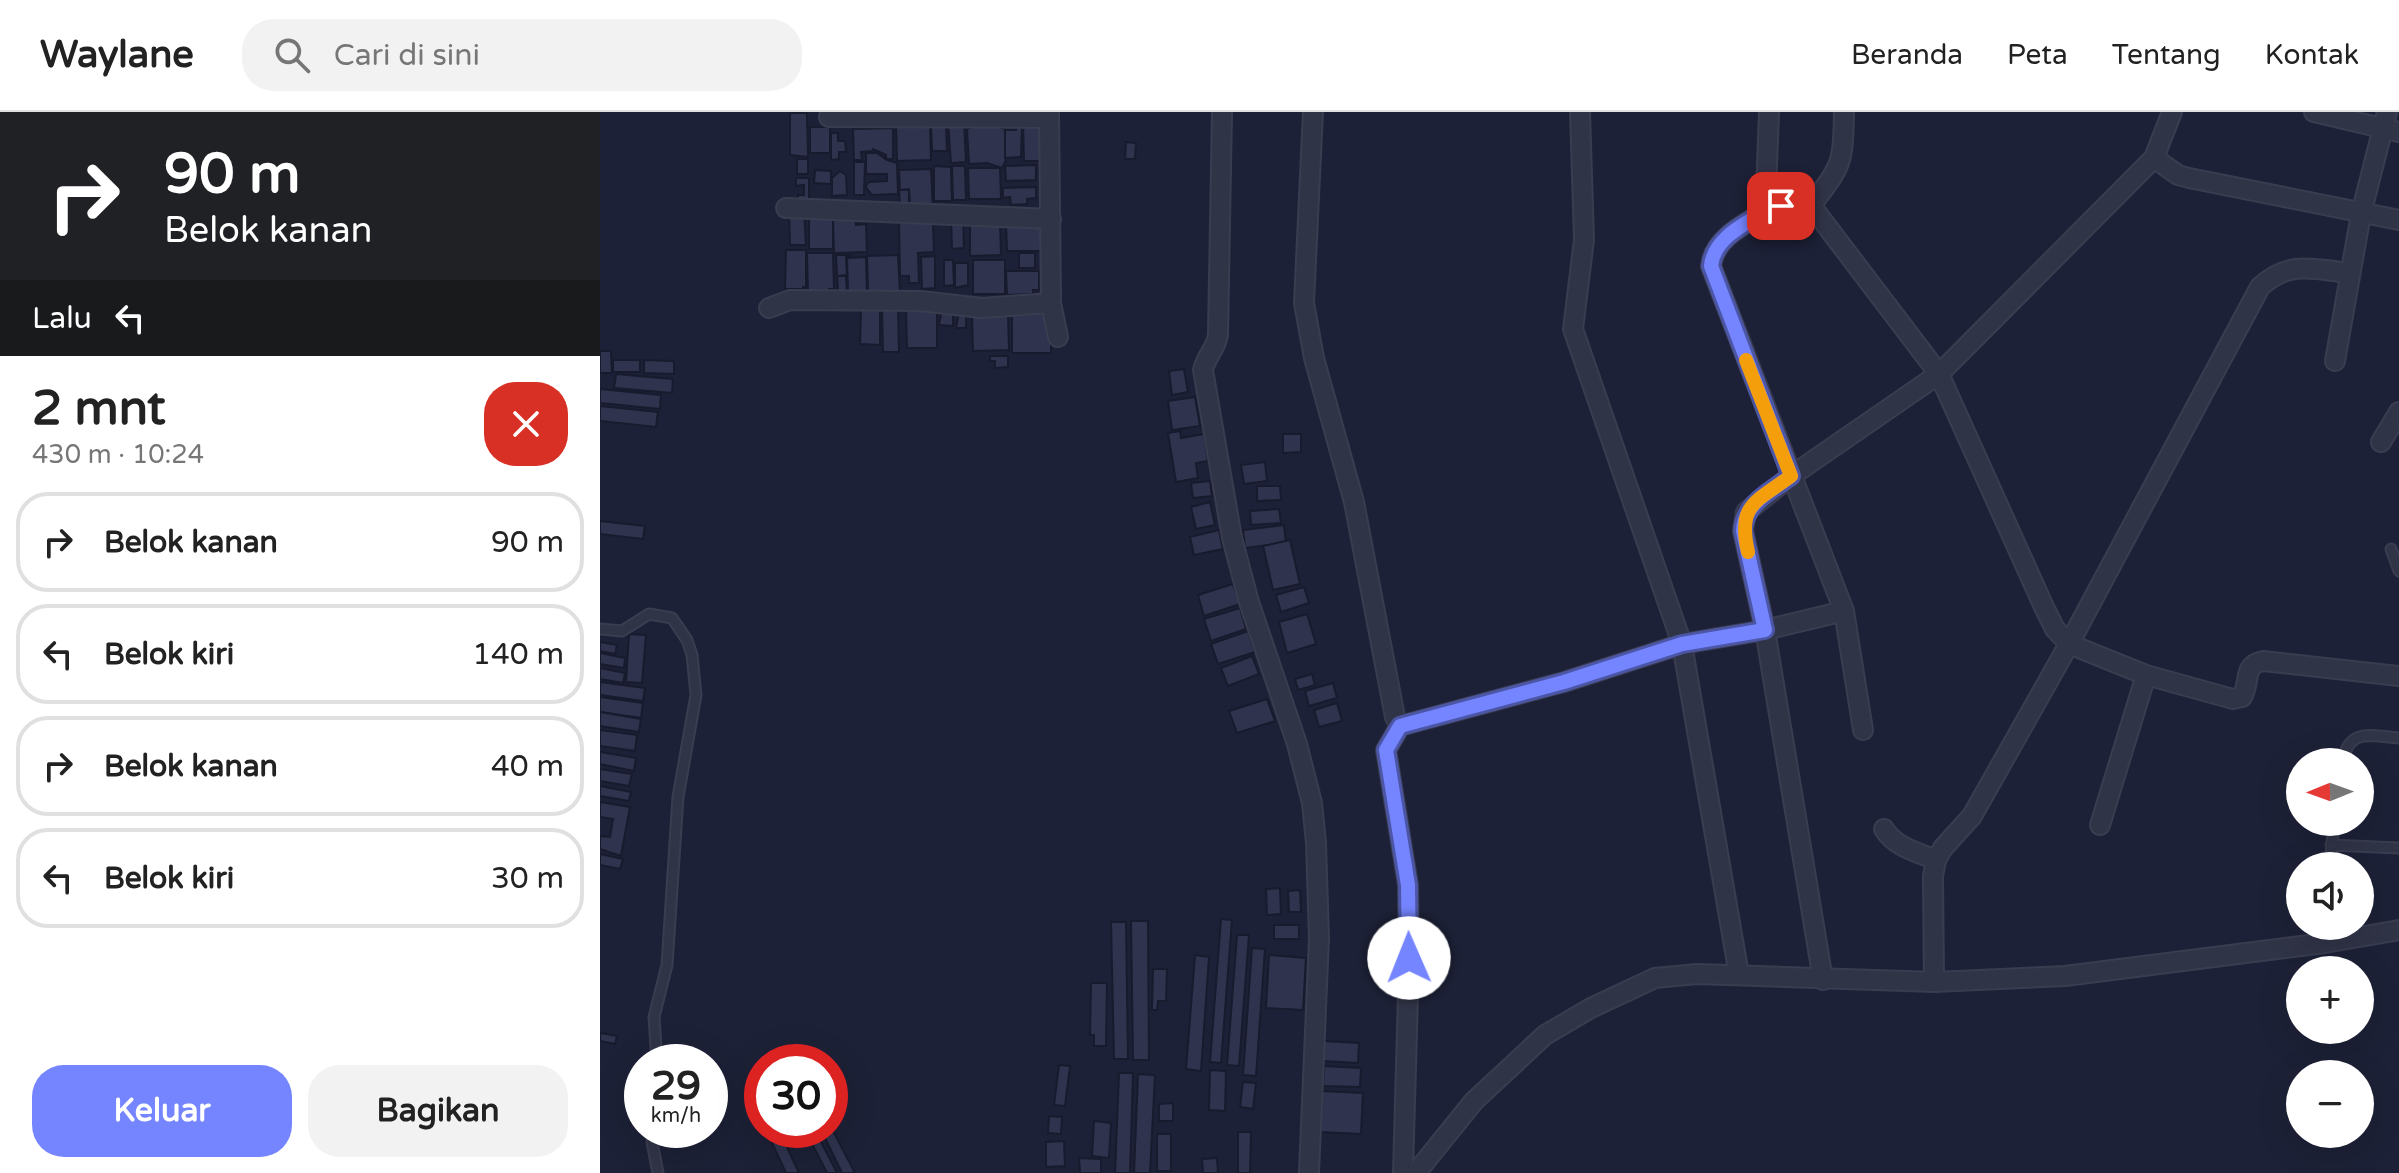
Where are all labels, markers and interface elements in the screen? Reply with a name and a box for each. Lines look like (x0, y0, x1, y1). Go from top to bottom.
search box (242, 19, 802, 91)
text: Waylane (40, 32, 194, 78)
icon: search (270, 33, 314, 77)
text: Cari di sini (334, 37, 480, 74)
text: Beranda (1851, 38, 1963, 72)
text: Peta (2007, 38, 2068, 72)
text: Tentang (2112, 38, 2221, 72)
text: Kontak (2265, 38, 2359, 72)
text: 90 m (164, 141, 300, 208)
icon: right (32, 144, 136, 248)
pin (1747, 172, 1815, 240)
icon: arrive (1759, 184, 1803, 228)
text: Belok kanan (164, 209, 373, 252)
icon: left (108, 296, 152, 340)
text: Lalu (32, 300, 92, 337)
text: 2 mnt (32, 380, 166, 438)
button: close (484, 382, 568, 466)
text: 430 m · 10:24 (32, 439, 204, 470)
icon: right (36, 520, 80, 564)
text: Belok kanan (104, 524, 278, 561)
text: 90 m (491, 524, 564, 561)
icon: left (36, 632, 80, 676)
text: Belok kiri (104, 636, 234, 673)
text: 140 m (472, 636, 564, 673)
icon: right (36, 744, 80, 788)
text: Belok kanan (104, 748, 278, 785)
text: 40 m (491, 748, 564, 785)
north arrow (2286, 748, 2374, 836)
map controls (2286, 748, 2374, 1148)
button: sound (2286, 852, 2374, 940)
icon: left (36, 856, 80, 900)
text: Belok kiri (104, 860, 234, 897)
text: 30 m (491, 860, 564, 897)
position arrow (1367, 916, 1451, 1000)
button: + (2286, 956, 2374, 1044)
speed limit sign: 30 (744, 1044, 848, 1148)
button: − (2286, 1060, 2374, 1148)
text: 29 (651, 1062, 701, 1110)
button: Keluar (32, 1065, 292, 1157)
button: Bagikan (308, 1065, 568, 1157)
text: km/h (651, 1104, 701, 1128)

